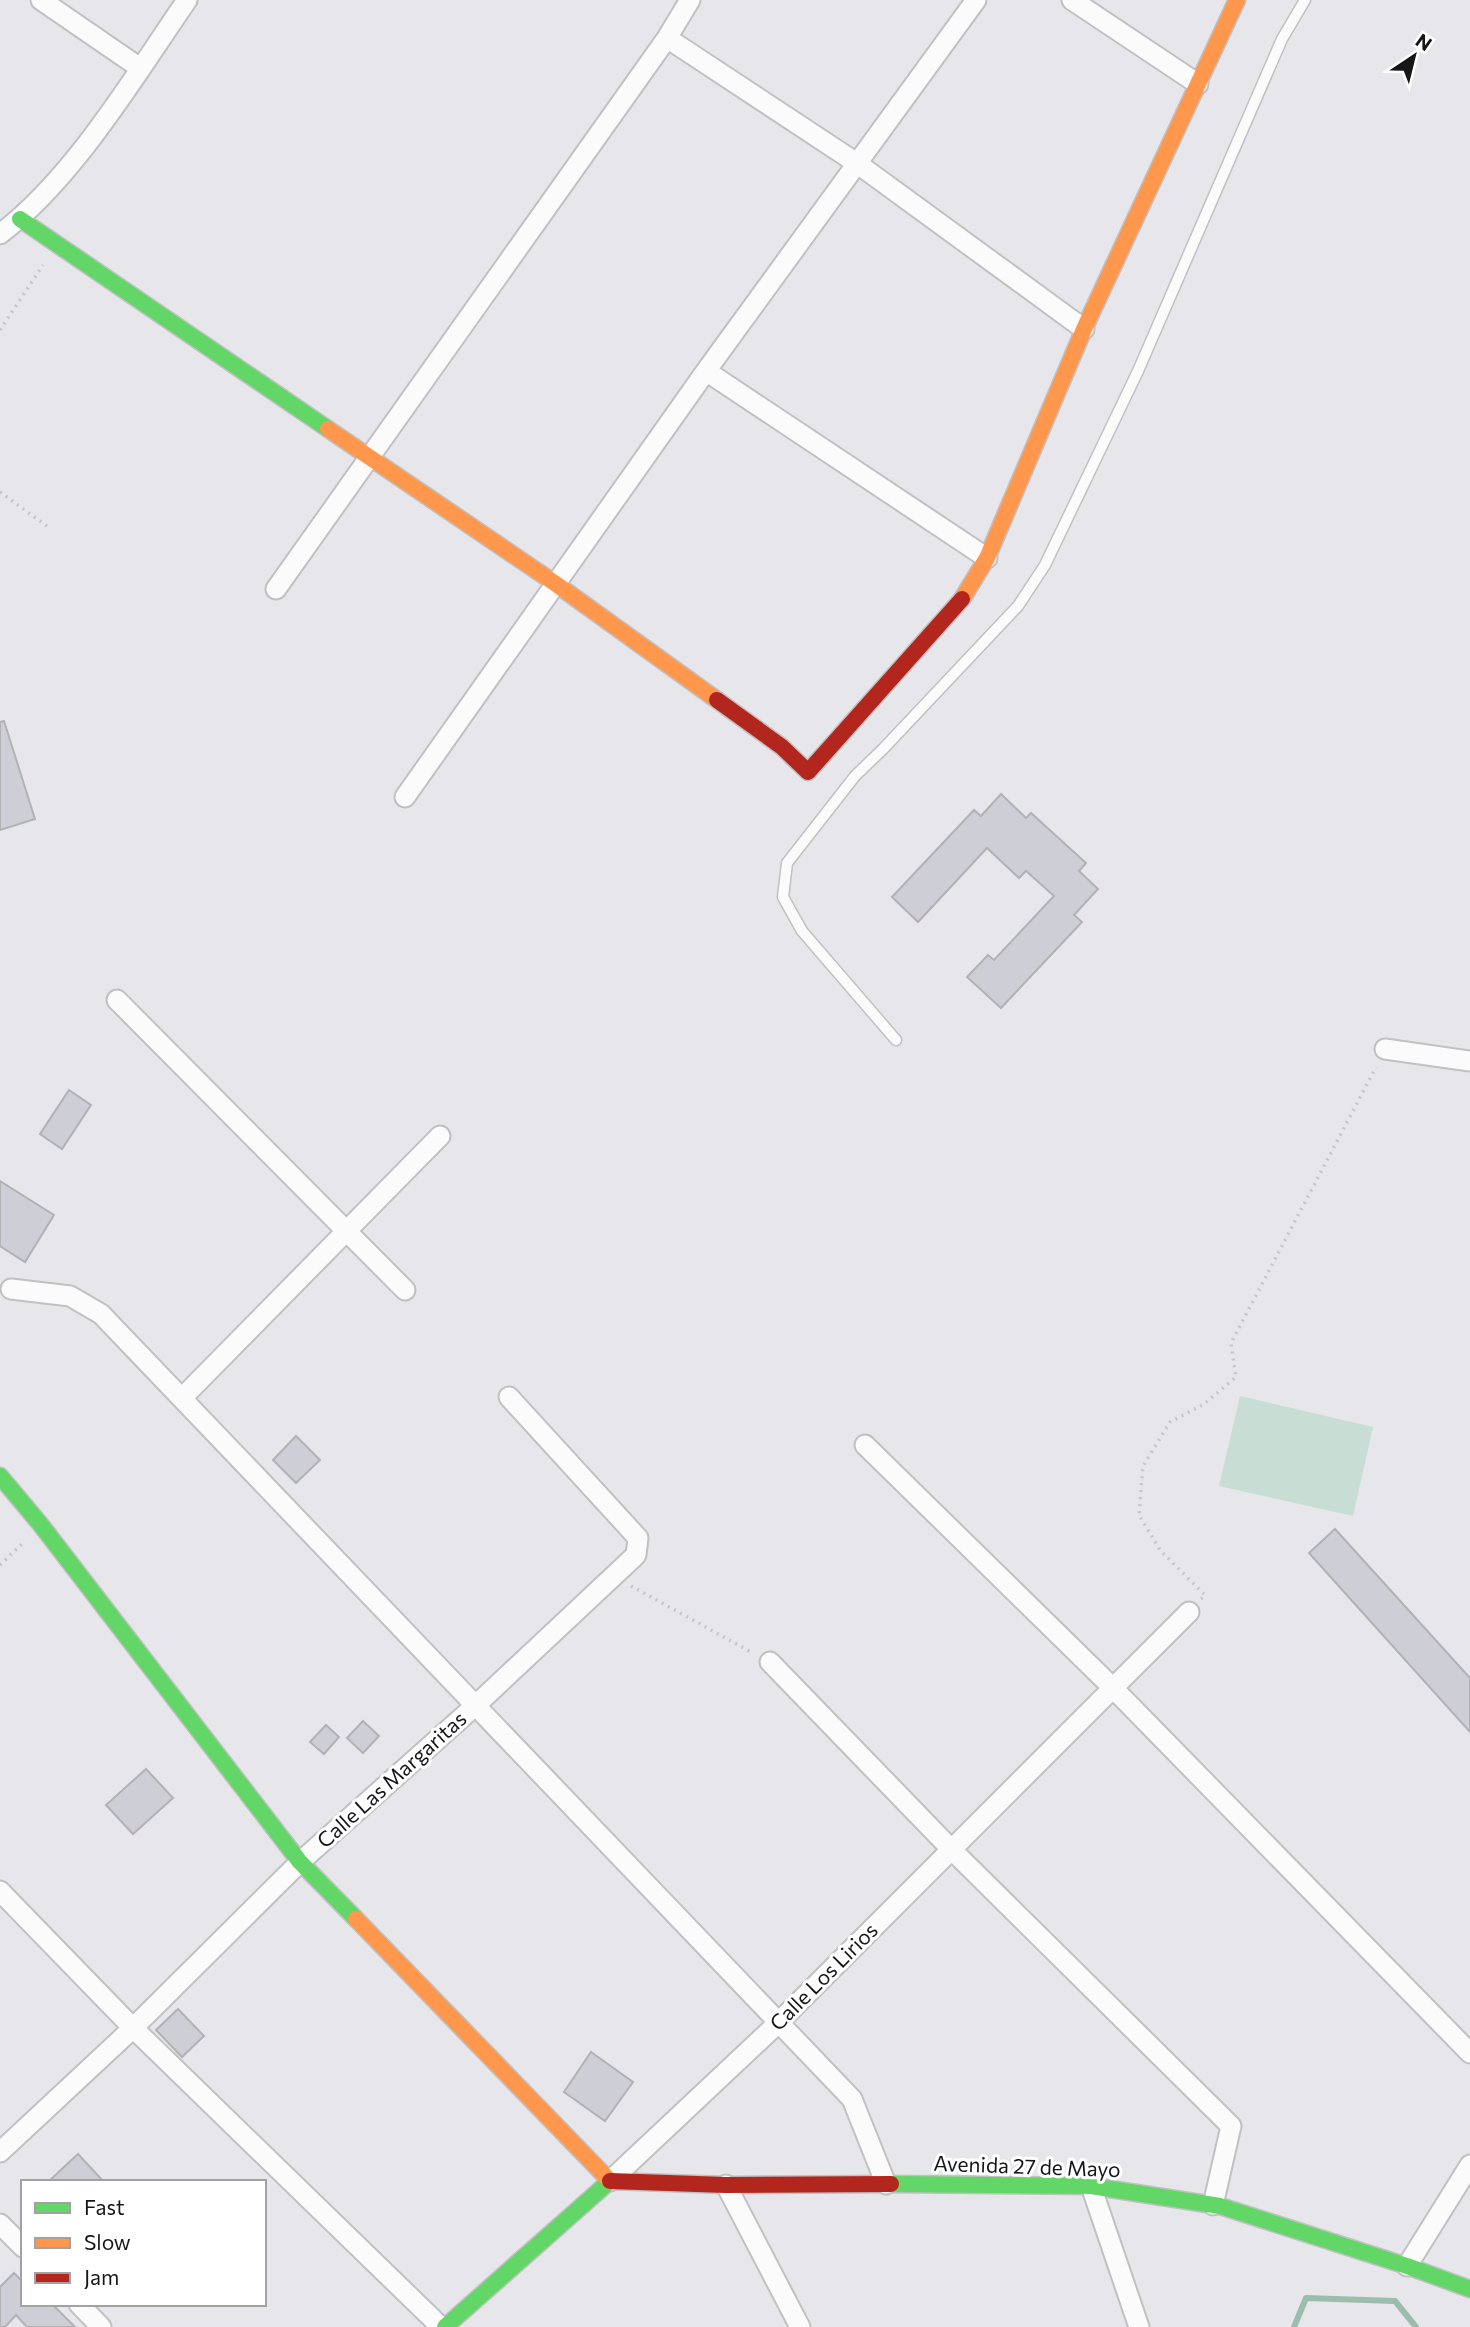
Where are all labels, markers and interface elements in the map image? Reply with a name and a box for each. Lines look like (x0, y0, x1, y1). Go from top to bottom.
north arrow (1379, 21, 1449, 91)
text: N (1412, 28, 1436, 55)
street label: Calle Las Margaritas (311, 1705, 471, 1852)
street label: Calle Los Lirios (764, 1917, 882, 2035)
street label: Avenida 27 de Mayo (933, 2150, 1121, 2181)
legend (21, 2180, 266, 2306)
text: Fast (84, 2194, 125, 2219)
text: Slow (84, 2229, 131, 2254)
text: Jam (84, 2264, 119, 2289)

